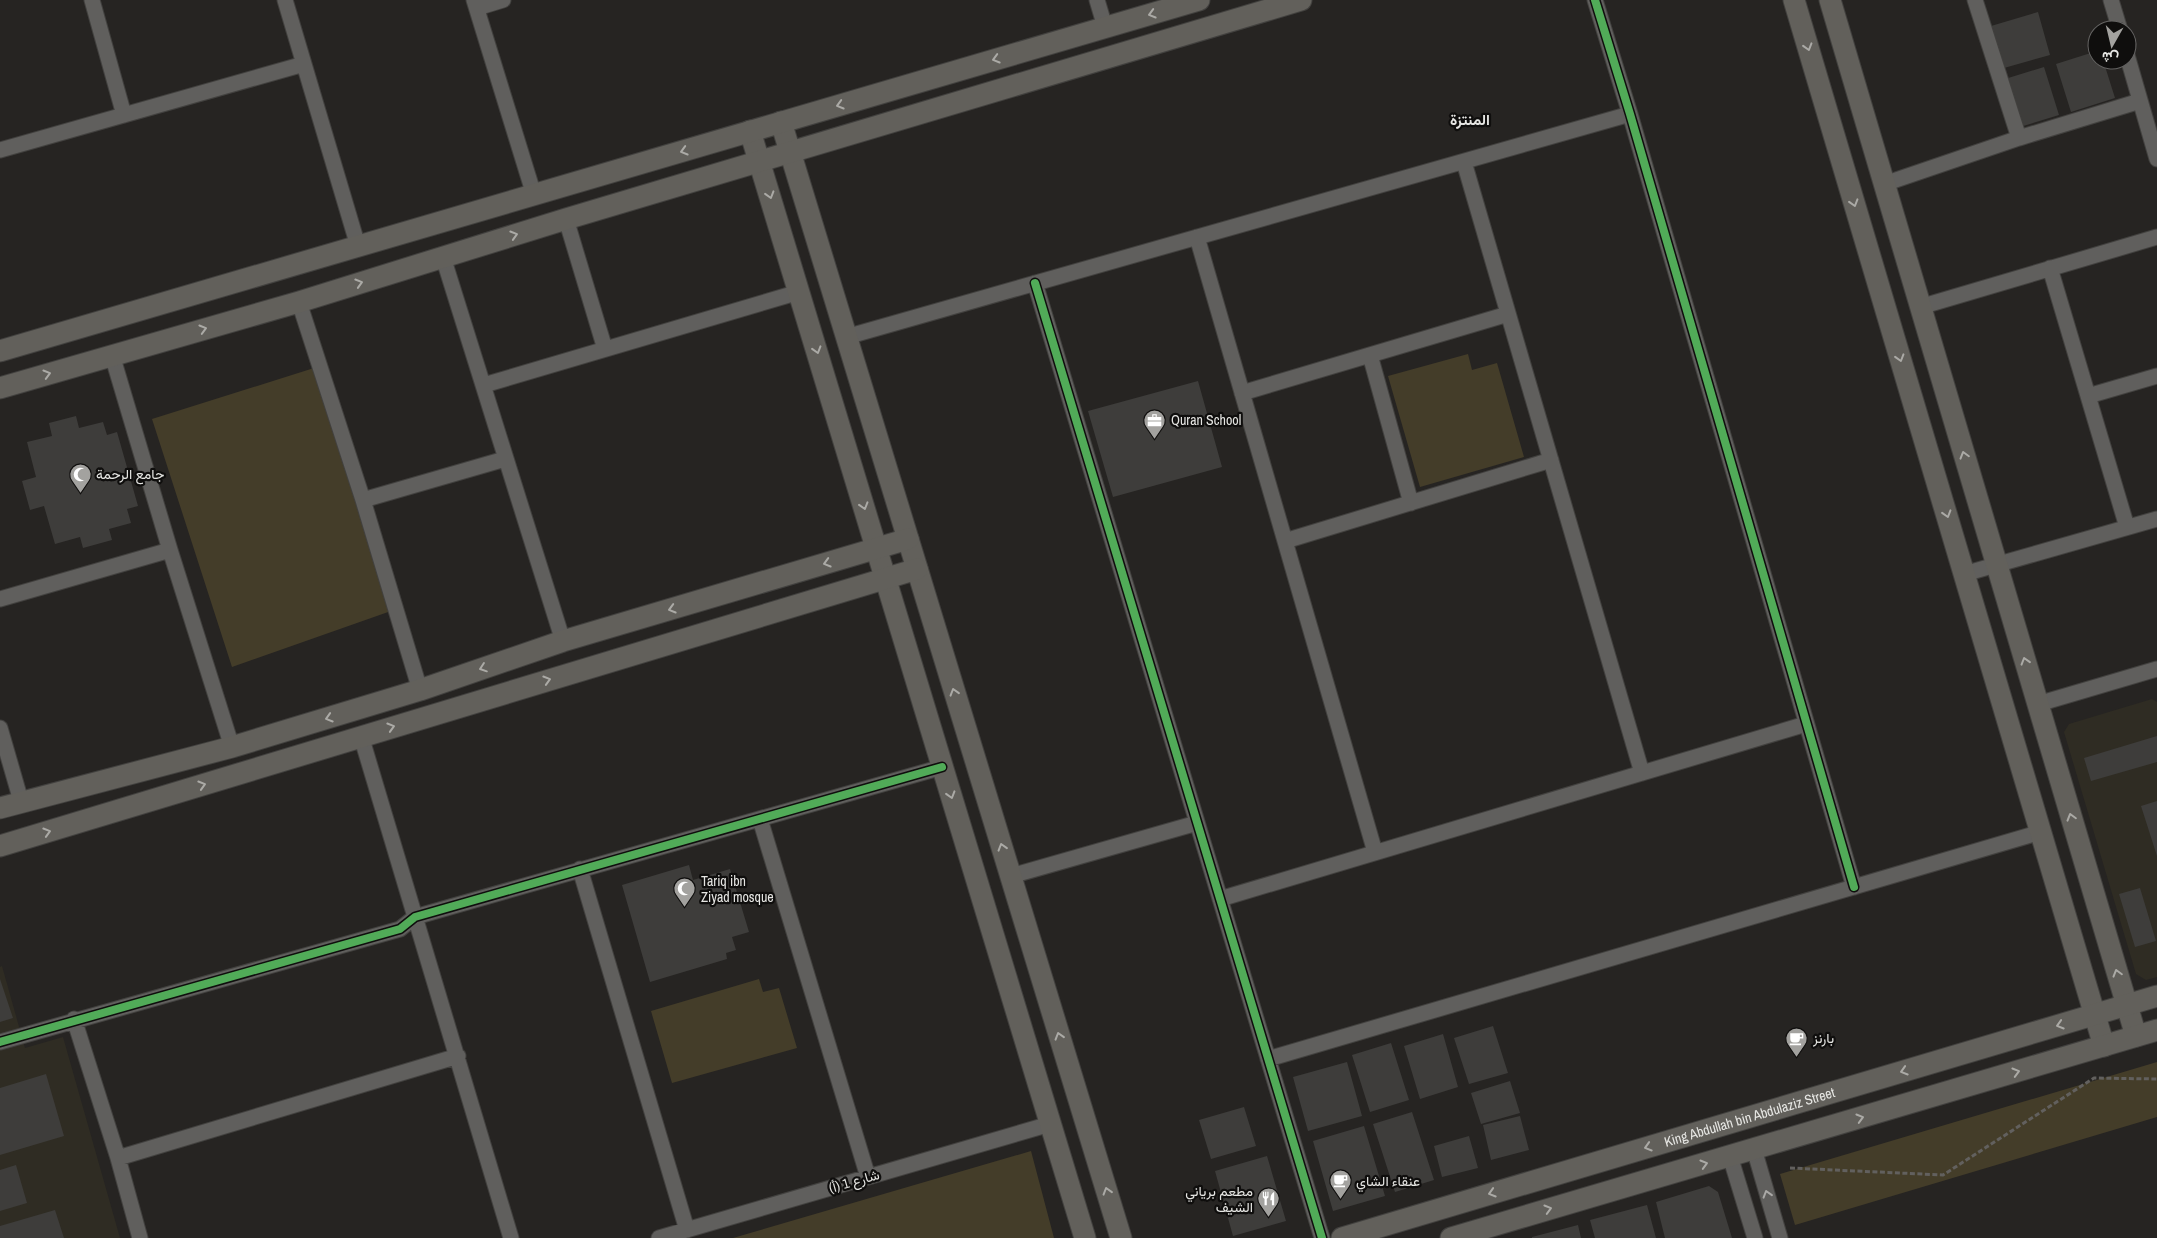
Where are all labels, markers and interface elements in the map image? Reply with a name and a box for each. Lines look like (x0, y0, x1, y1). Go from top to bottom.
one-way arrow (1149, 8, 1157, 18)
north arrow (2087, 20, 2137, 70)
one-way arrow (1802, 42, 1812, 50)
text: ش (2100, 48, 2120, 68)
one-way arrow (993, 54, 1001, 64)
one-way arrow (836, 99, 845, 110)
district label: المنتزة (1450, 109, 1490, 130)
one-way arrow (681, 145, 689, 155)
one-way arrow (764, 190, 774, 198)
one-way arrow (1849, 198, 1859, 206)
one-way arrow (509, 231, 518, 241)
one-way arrow (354, 279, 362, 289)
one-way arrow (198, 324, 207, 335)
one-way arrow (811, 346, 821, 354)
one-way arrow (1895, 354, 1905, 362)
one-way arrow (42, 370, 50, 380)
office icon: Quran School (1143, 408, 1167, 439)
place label: Quran School (1171, 411, 1241, 429)
one-way arrow (1960, 452, 1970, 460)
mosque icon: جامع الرحمة (68, 462, 92, 493)
place label: جامع الرحمة (96, 465, 164, 485)
one-way arrow (858, 501, 868, 509)
one-way arrow (1941, 509, 1951, 518)
one-way arrow (824, 557, 832, 567)
one-way arrow (668, 603, 676, 613)
one-way arrow (2021, 658, 2031, 666)
one-way arrow (480, 662, 488, 672)
one-way arrow (542, 676, 550, 686)
one-way arrow (950, 688, 960, 696)
one-way arrow (325, 712, 333, 722)
one-way arrow (387, 723, 395, 733)
one-way arrow (198, 780, 206, 790)
one-way arrow (945, 791, 955, 799)
one-way arrow (2067, 814, 2077, 822)
one-way arrow (42, 827, 50, 837)
one-way arrow (997, 843, 1007, 852)
place label: Tariq ibn Ziyad mosque (701, 872, 774, 906)
mosque icon: Tariq ibn Ziyad mosque (673, 877, 697, 908)
one-way arrow (2113, 969, 2123, 978)
one-way arrow (2056, 1019, 2065, 1029)
cafe icon: بارنز (1785, 1026, 1809, 1057)
place label: بارنز (1812, 1029, 1834, 1047)
one-way arrow (1055, 1032, 1065, 1041)
one-way arrow (1900, 1065, 1909, 1076)
one-way arrow (2011, 1067, 2020, 1077)
street label: King Abdullah bin Abdulaziz Street (1662, 1083, 1837, 1151)
one-way arrow (1856, 1113, 1864, 1123)
one-way arrow (1644, 1142, 1652, 1152)
one-way arrow (1700, 1159, 1708, 1169)
street label: شارع 1 (أ) (827, 1165, 882, 1199)
cafe icon: عنقاء الشاي (1328, 1169, 1352, 1200)
place label: عنقاء الشاي (1356, 1172, 1420, 1193)
place label: مطعم برياني الشيف (1185, 1182, 1253, 1216)
restaurant icon: مطعم برياني الشيف (1257, 1187, 1281, 1218)
one-way arrow (1102, 1188, 1112, 1196)
one-way arrow (1488, 1188, 1497, 1198)
one-way arrow (1762, 1190, 1772, 1198)
one-way arrow (1544, 1205, 1552, 1215)

